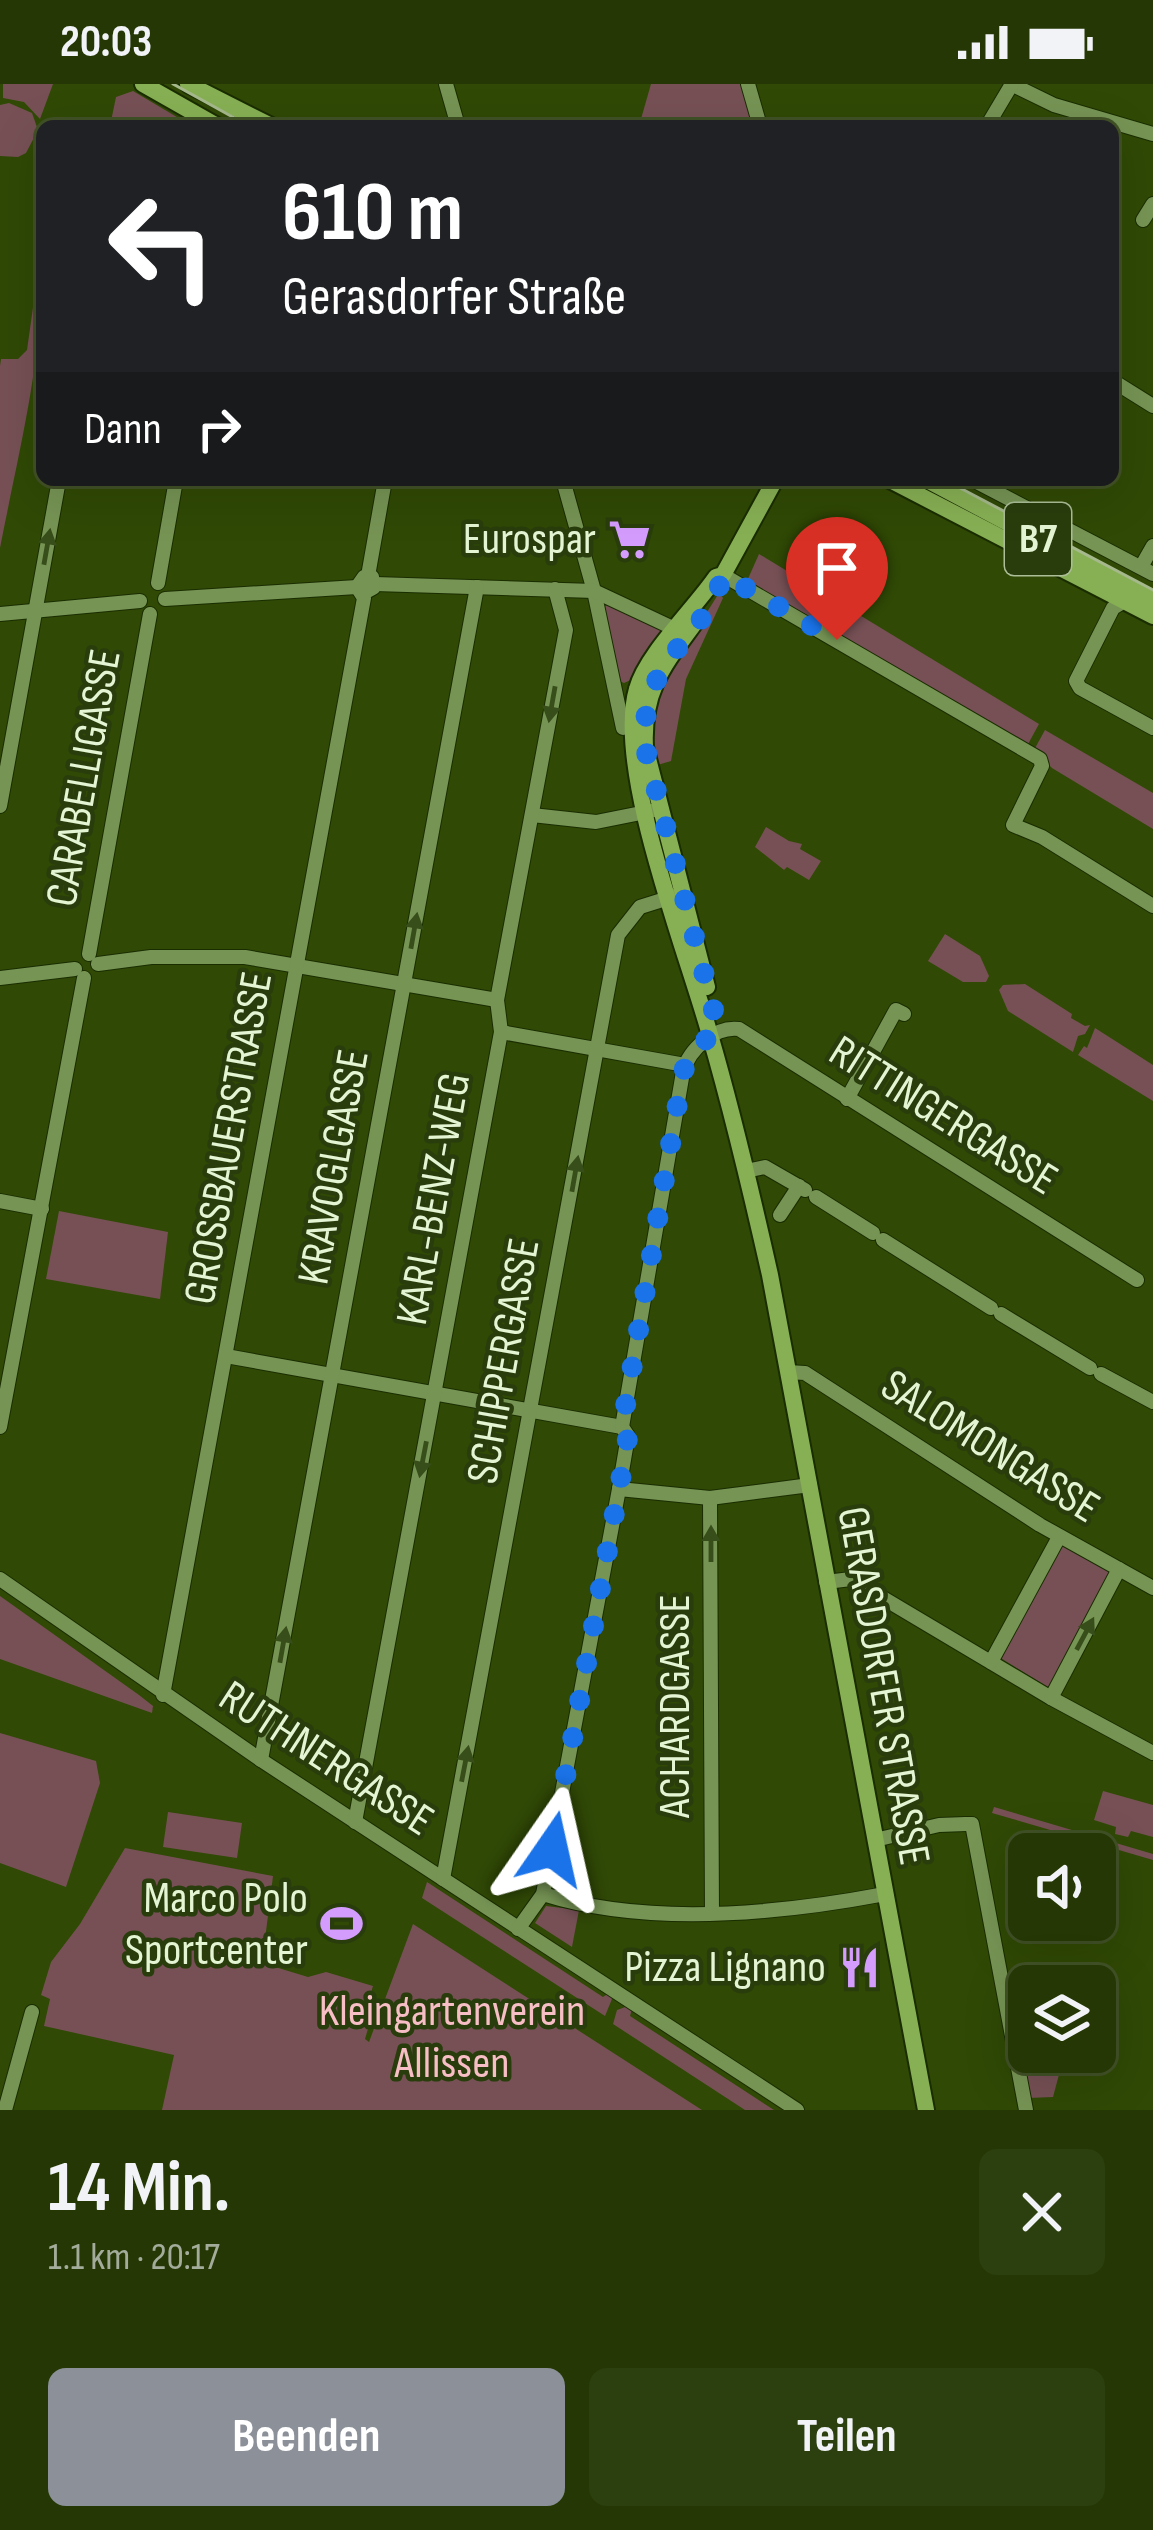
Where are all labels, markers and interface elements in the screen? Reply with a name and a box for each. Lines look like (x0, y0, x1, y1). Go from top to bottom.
text: 20:03 (60, 15, 152, 70)
text: 610 m (282, 163, 463, 264)
icon: left (84, 168, 240, 324)
text: Gerasdorfer Straße (282, 265, 626, 330)
icon: right (186, 396, 252, 462)
text: Dann (84, 402, 162, 457)
road number: B7 (1005, 503, 1071, 575)
place label: Eurospar (463, 512, 596, 567)
supermarket icon: Eurospar (607, 516, 653, 562)
pin (786, 517, 888, 640)
one-way arrow (38, 528, 57, 565)
icon: arrive (804, 535, 870, 601)
street label: CARABELLIGASSE (34, 645, 134, 911)
one-way arrow (543, 685, 561, 723)
one-way arrow (405, 912, 424, 949)
street label: GROSSBAUERSTRASSE (173, 968, 285, 1308)
street label: RITTINGERGASSE (819, 1024, 1067, 1208)
street label: KRAVOGLGASSE (286, 1045, 382, 1289)
street label: KARL-BENZ-WEG (385, 1069, 483, 1329)
one-way arrow (565, 1155, 584, 1192)
street label: SCHIPPERGASSE (455, 1234, 553, 1488)
street label: SALOMONGASSE (871, 1358, 1109, 1536)
one-way arrow (413, 1441, 432, 1478)
street label: GERASDORFER STRASSE (824, 1503, 942, 1869)
one-way arrow (701, 1524, 720, 1562)
street label: ACHARDGASSE (648, 1594, 703, 1819)
one-way arrow (1074, 1616, 1095, 1651)
one-way arrow (274, 1626, 292, 1664)
street label: RUTHNERGASSE (209, 1669, 443, 1849)
one-way arrow (456, 1744, 475, 1782)
position arrow (489, 1786, 615, 1912)
map controls (1008, 1833, 1116, 2073)
button: sound (1008, 1833, 1116, 1941)
place label: Marco Polo Sportcenter (125, 1871, 308, 1978)
sports icon: Marco Polo Sportcenter (319, 1901, 365, 1947)
place label: Pizza Lignano (624, 1940, 826, 1995)
restaurant icon: Pizza Lignano (837, 1944, 883, 1990)
button: layers (1008, 1965, 1116, 2073)
park label: Kleingartenverein Allissen (319, 1984, 585, 2091)
text: 14 Min. (48, 2145, 230, 2232)
button: close (979, 2149, 1105, 2275)
text: 1.1 km · 20:17 (48, 2234, 220, 2281)
button: Beenden (48, 2368, 565, 2506)
button: Teilen (589, 2368, 1105, 2506)

